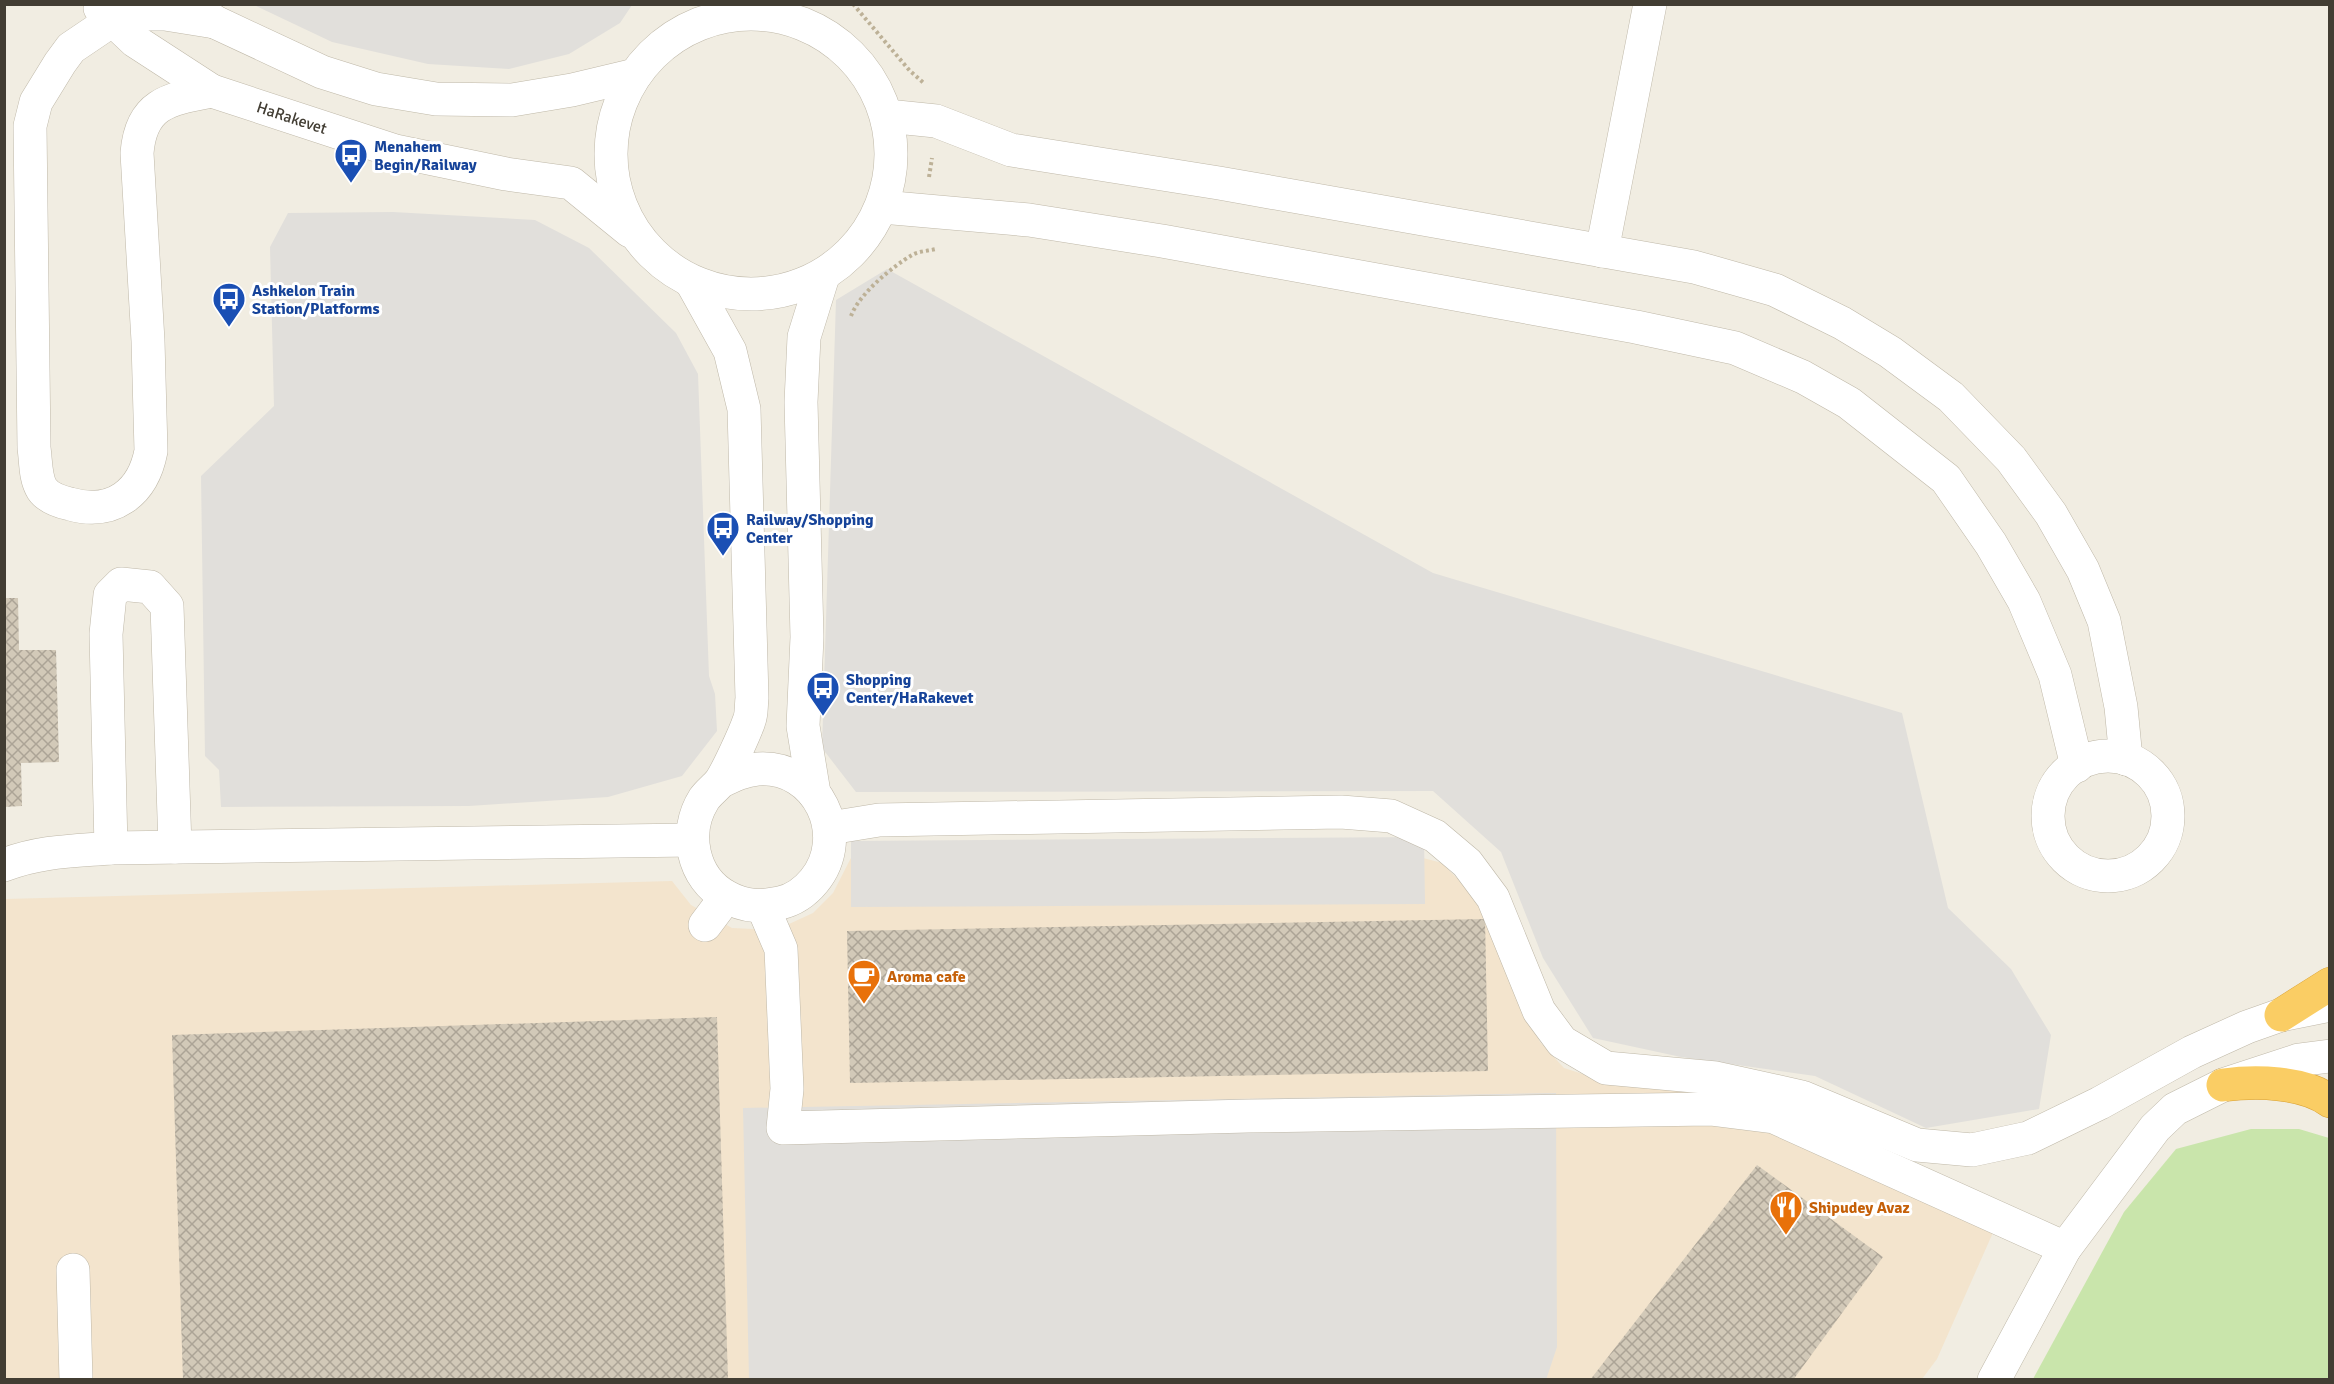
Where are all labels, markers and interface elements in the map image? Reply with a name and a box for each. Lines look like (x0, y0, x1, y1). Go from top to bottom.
street label: HaRakevet (254, 97, 330, 139)
bus stop icon: Menahem Begin/Railway (333, 137, 369, 184)
place label: Menahem Begin/Railway (374, 137, 477, 175)
bus stop icon: Ashkelon Train Station/Platforms (211, 281, 247, 328)
place label: Ashkelon Train Station/Platforms (252, 281, 380, 319)
bus stop icon: Railway/Shopping Center (705, 510, 741, 557)
place label: Railway/Shopping Center (746, 510, 874, 548)
bus stop icon: Shopping Center/HaRakevet (805, 670, 841, 717)
place label: Shopping Center/HaRakevet (846, 670, 973, 708)
cafe icon: Aroma cafe (846, 958, 882, 1005)
place label: Aroma cafe (887, 967, 966, 987)
restaurant icon: Shipudey Avaz (1768, 1189, 1804, 1236)
place label: Shipudey Avaz (1809, 1198, 1910, 1218)

